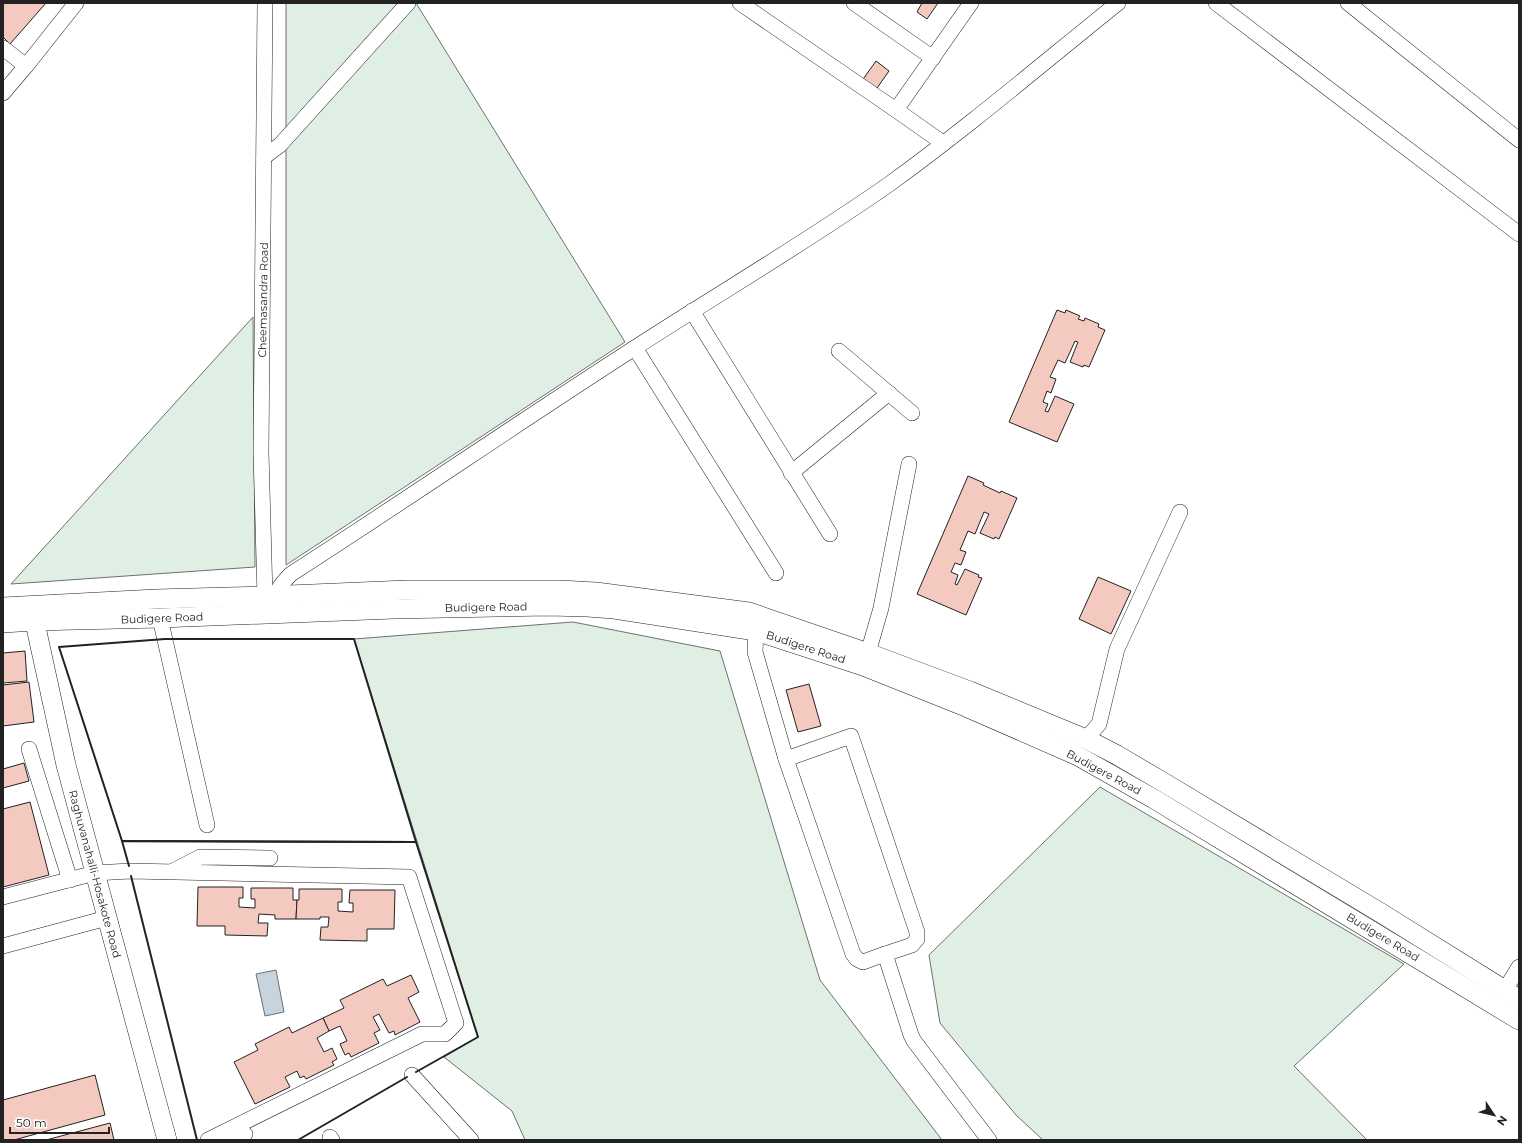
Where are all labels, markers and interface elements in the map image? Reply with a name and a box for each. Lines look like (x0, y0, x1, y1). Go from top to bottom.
street label: Cheemasandra Road (255, 242, 271, 358)
street label: Budigere Road (444, 599, 528, 615)
street label: Budigere Road (120, 610, 204, 626)
street label: Budigere Road (764, 628, 848, 666)
street label: Budigere Road (1064, 746, 1144, 798)
street label: Raghuvanahalli-Hosakote Road (66, 788, 124, 960)
street label: Budigere Road (1344, 910, 1422, 964)
north arrow (1474, 1095, 1514, 1135)
scale bar (10, 1109, 109, 1135)
text: N (1494, 1113, 1510, 1128)
text: 50 m (16, 1115, 47, 1130)

